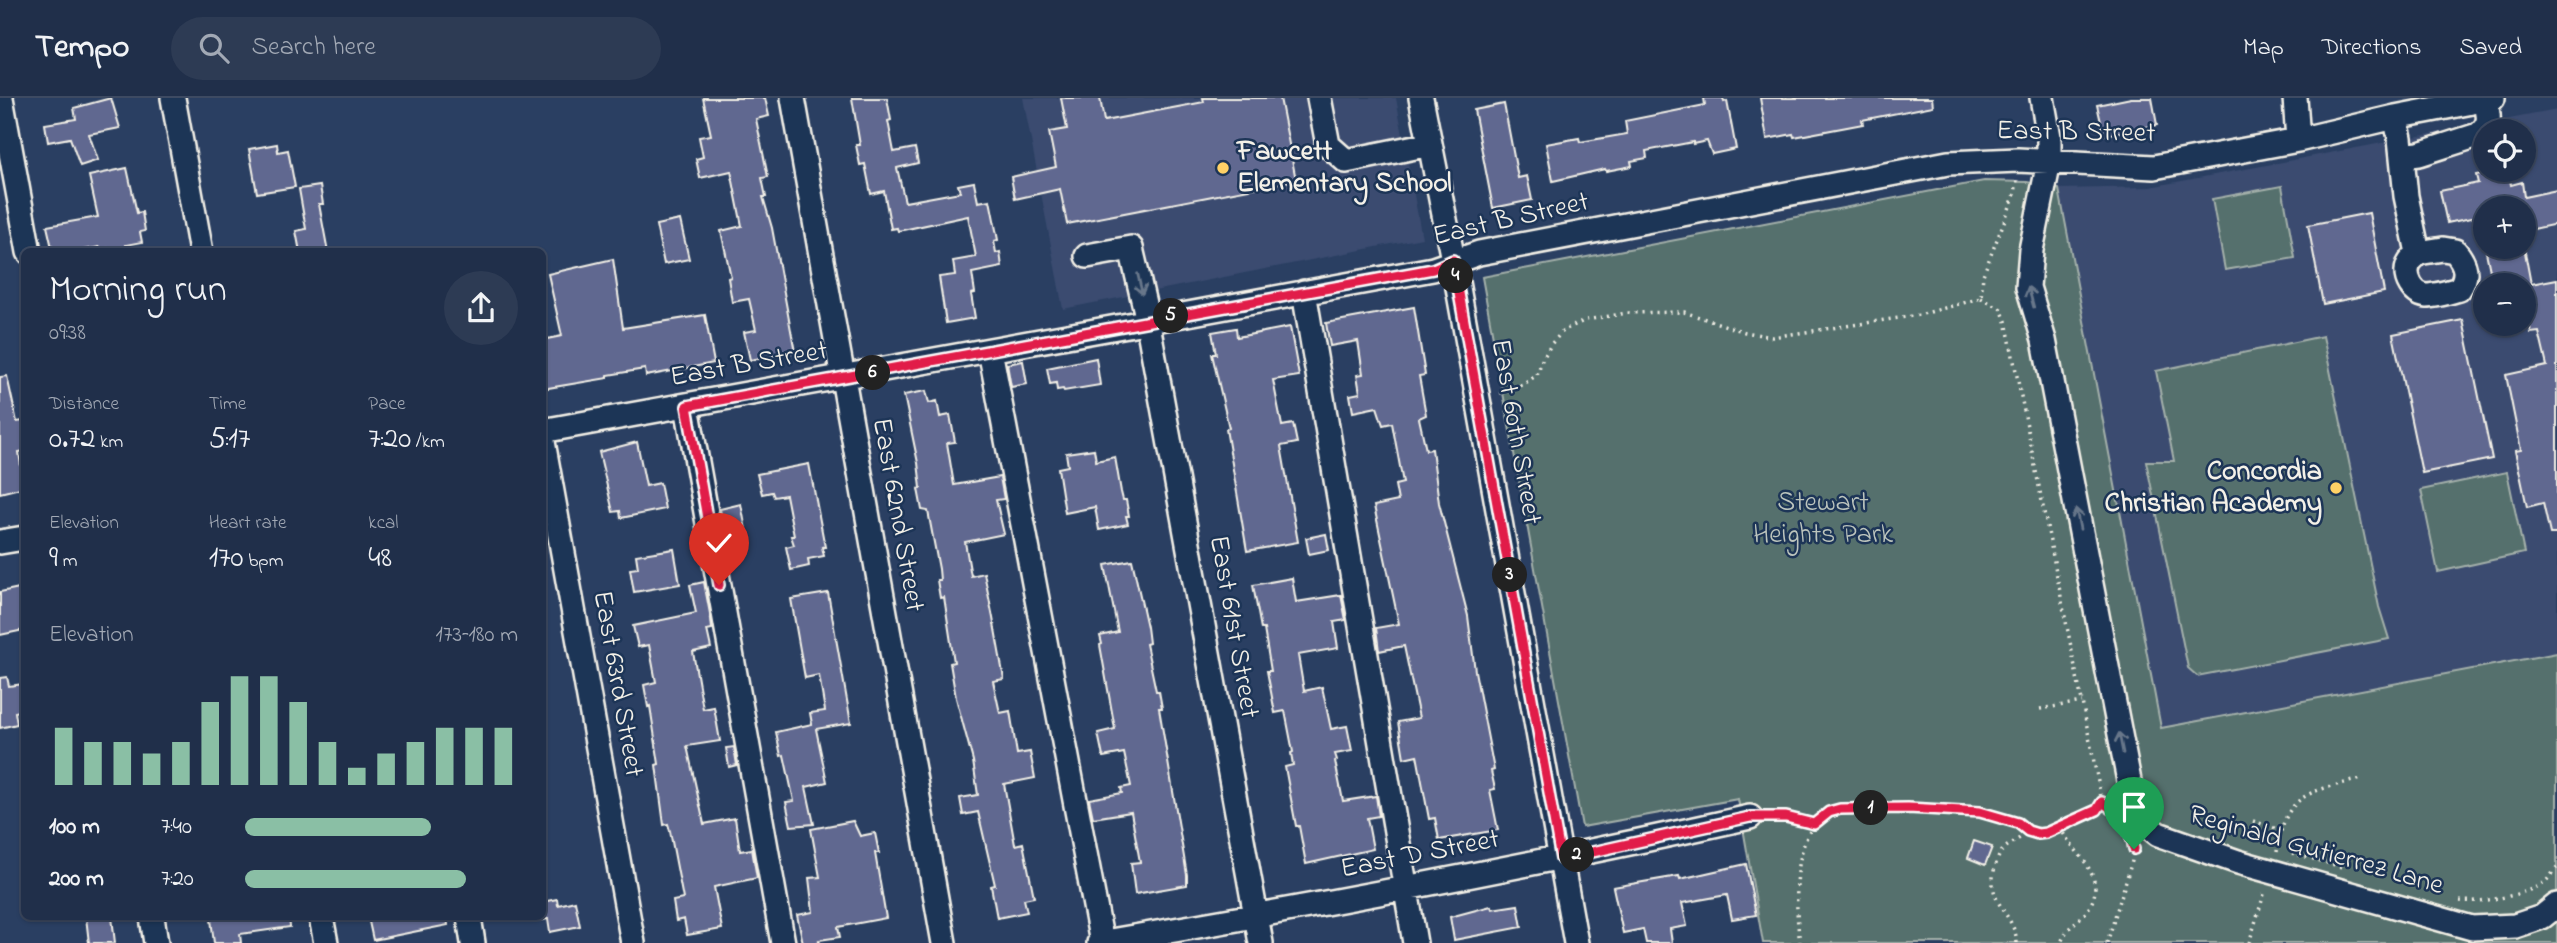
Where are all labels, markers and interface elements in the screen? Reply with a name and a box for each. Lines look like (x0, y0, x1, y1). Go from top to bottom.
search box (171, 17, 661, 80)
text: Tempo (35, 24, 129, 72)
icon: search (195, 29, 233, 67)
text: Search here (251, 29, 376, 67)
text: Map (2243, 31, 2284, 66)
text: Directions (2322, 31, 2421, 66)
text: Saved (2459, 31, 2522, 66)
street label: East B Street (1996, 111, 2156, 155)
map controls (2473, 119, 2536, 336)
button: locate (2473, 119, 2536, 182)
place label: Fawcett Elementary School (1235, 132, 1452, 205)
marker: Fawcett Elementary School (1215, 160, 1231, 176)
street label: East B Street (1429, 182, 1593, 258)
button: + (2473, 196, 2536, 259)
pin: 4 (1438, 258, 1474, 294)
text: 4 (1452, 262, 1459, 289)
text: Morning run (49, 263, 227, 319)
button: share (444, 271, 518, 345)
one-way arrow (1134, 272, 1147, 295)
button: − (2473, 273, 2536, 336)
one-way arrow (2024, 286, 2037, 309)
pin: 5 (1154, 298, 1188, 333)
text: 5 (1165, 302, 1176, 329)
text: 09:38 (49, 317, 86, 350)
street label: East B Street (667, 331, 831, 399)
street label: East 60th Street (1479, 336, 1551, 528)
pin: 6 (856, 356, 890, 390)
text: 6 (868, 359, 877, 386)
text: Distance (49, 391, 119, 418)
text: Time (209, 391, 246, 418)
text: Pace (368, 391, 405, 418)
street label: East 62nd Street (860, 415, 934, 615)
text: 0.72 (49, 418, 95, 462)
text: 5:17 (209, 418, 250, 462)
text: 7:20 (368, 418, 411, 462)
text: km (95, 429, 123, 456)
text: /km (411, 429, 445, 456)
place label: Concordia Christian Academy (2105, 452, 2322, 525)
marker: Concordia Christian Academy (2328, 480, 2344, 496)
park label: Stewart Heights Park (1753, 483, 1894, 556)
one-way arrow (2071, 508, 2085, 531)
text: Elevation (49, 510, 119, 537)
text: Heart rate (209, 510, 287, 537)
text: kcal (368, 510, 399, 537)
pin (689, 513, 749, 585)
icon: check (700, 524, 738, 562)
street label: East 61st Street (1197, 532, 1269, 722)
text: 9 (49, 537, 58, 581)
text: 170 (209, 537, 244, 581)
text: 48 (368, 537, 392, 581)
text: m (58, 548, 78, 575)
text: bpm (244, 548, 283, 575)
pin: 3 (1492, 558, 1528, 592)
text: 3 (1506, 561, 1513, 588)
street label: East 63rd Street (580, 588, 654, 780)
text: Elevation (49, 619, 134, 652)
text: 173–180 m (436, 619, 518, 652)
one-way arrow (2114, 732, 2128, 755)
pin (2104, 777, 2164, 849)
icon: arrive (2115, 788, 2153, 826)
pin: 1 (1854, 790, 1888, 826)
text: 1 (1867, 794, 1874, 821)
street label: Reginald Gutierrez Lane (2184, 795, 2448, 907)
text: 100 m (49, 811, 100, 844)
text: 7:40 (161, 811, 192, 844)
street label: East D Street (1337, 820, 1503, 890)
pin: 2 (1560, 838, 1594, 872)
text: 2 (1572, 841, 1581, 868)
text: 200 m (49, 863, 104, 896)
text: 7:20 (161, 863, 194, 896)

